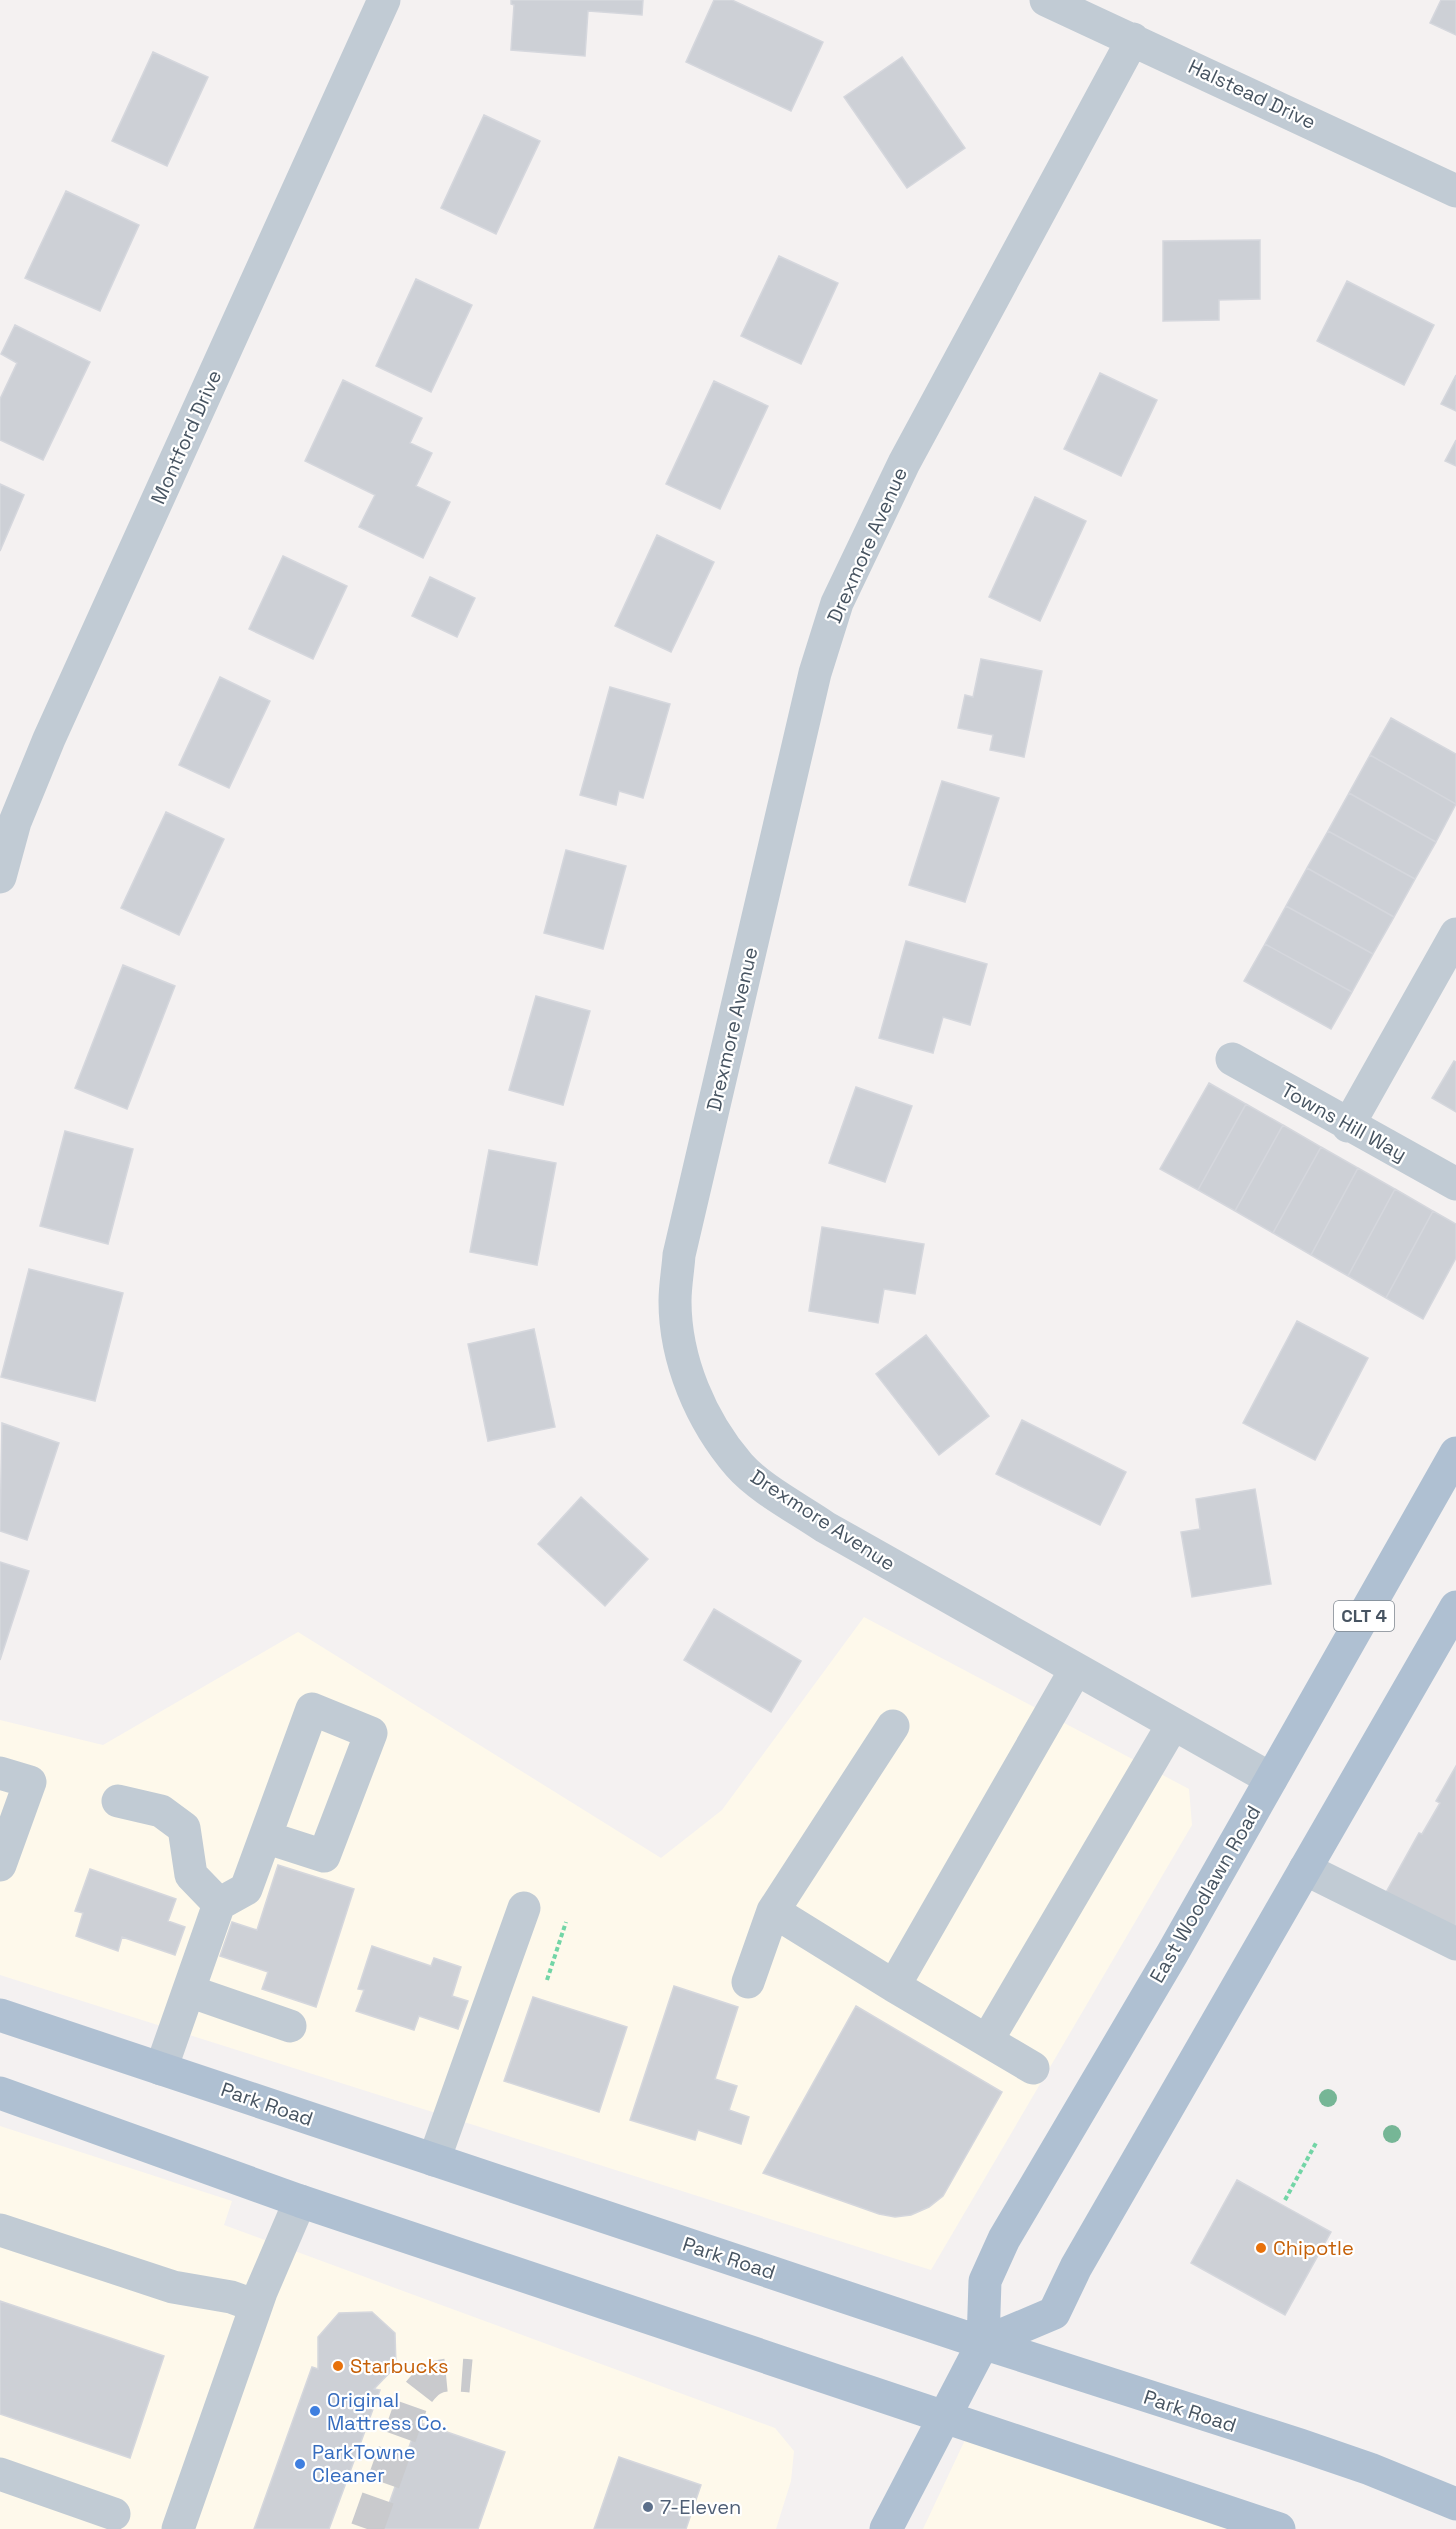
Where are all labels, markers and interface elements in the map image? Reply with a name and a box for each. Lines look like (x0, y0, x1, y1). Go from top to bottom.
street label: Halstead Drive (1184, 53, 1320, 135)
street label: Montford Drive (145, 366, 227, 508)
street label: Drexmore Avenue (821, 463, 913, 627)
street label: Drexmore Avenue (700, 944, 764, 1114)
street label: Towns Hill Way (1277, 1077, 1411, 1167)
street label: Drexmore Avenue (746, 1463, 900, 1577)
road number: CLT 4 (1334, 1601, 1394, 1631)
street label: East Woodlawn Road (1144, 1801, 1266, 1987)
street label: Park Road (217, 2076, 317, 2132)
street label: Park Road (679, 2231, 779, 2285)
place label: Chipotle (1273, 2235, 1354, 2261)
marker: Chipotle (1254, 2241, 1268, 2255)
place label: Starbucks (350, 2353, 449, 2379)
marker: Starbucks (331, 2359, 345, 2373)
street label: Park Road (1140, 2384, 1240, 2438)
place label: Original Mattress Co. (327, 2387, 447, 2436)
marker: Original Mattress Co. (308, 2404, 322, 2418)
place label: ParkTowne Cleaner (312, 2439, 416, 2488)
marker: ParkTowne Cleaner (293, 2457, 307, 2471)
place label: 7-Eleven (660, 2494, 741, 2520)
marker: 7-Eleven (641, 2500, 655, 2514)

